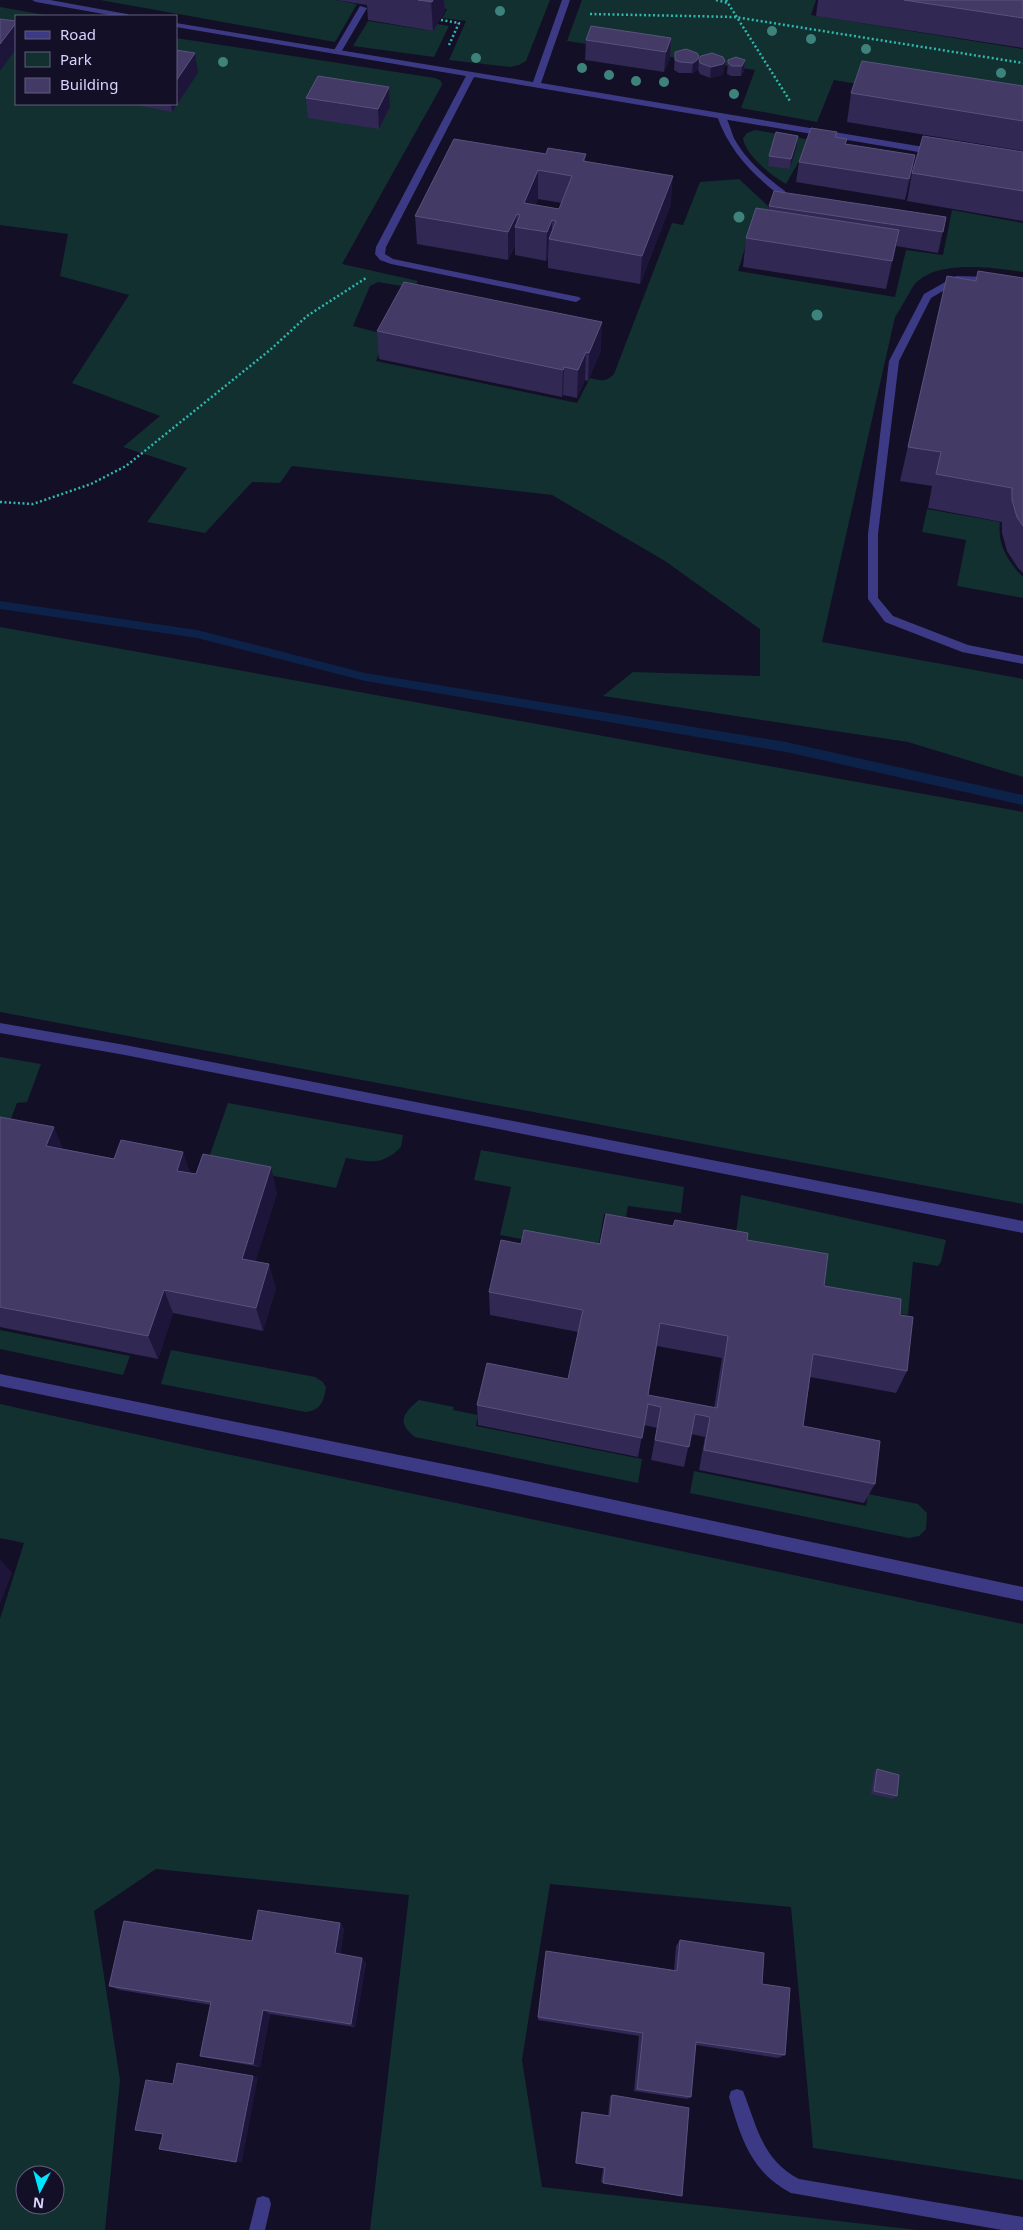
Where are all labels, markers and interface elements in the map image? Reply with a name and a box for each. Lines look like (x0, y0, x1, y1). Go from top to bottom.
legend (15, 15, 178, 105)
text: Road (60, 24, 96, 44)
text: Park (60, 49, 92, 69)
text: Building (60, 74, 118, 94)
north arrow (15, 2165, 65, 2215)
text: N (32, 2193, 45, 2213)

